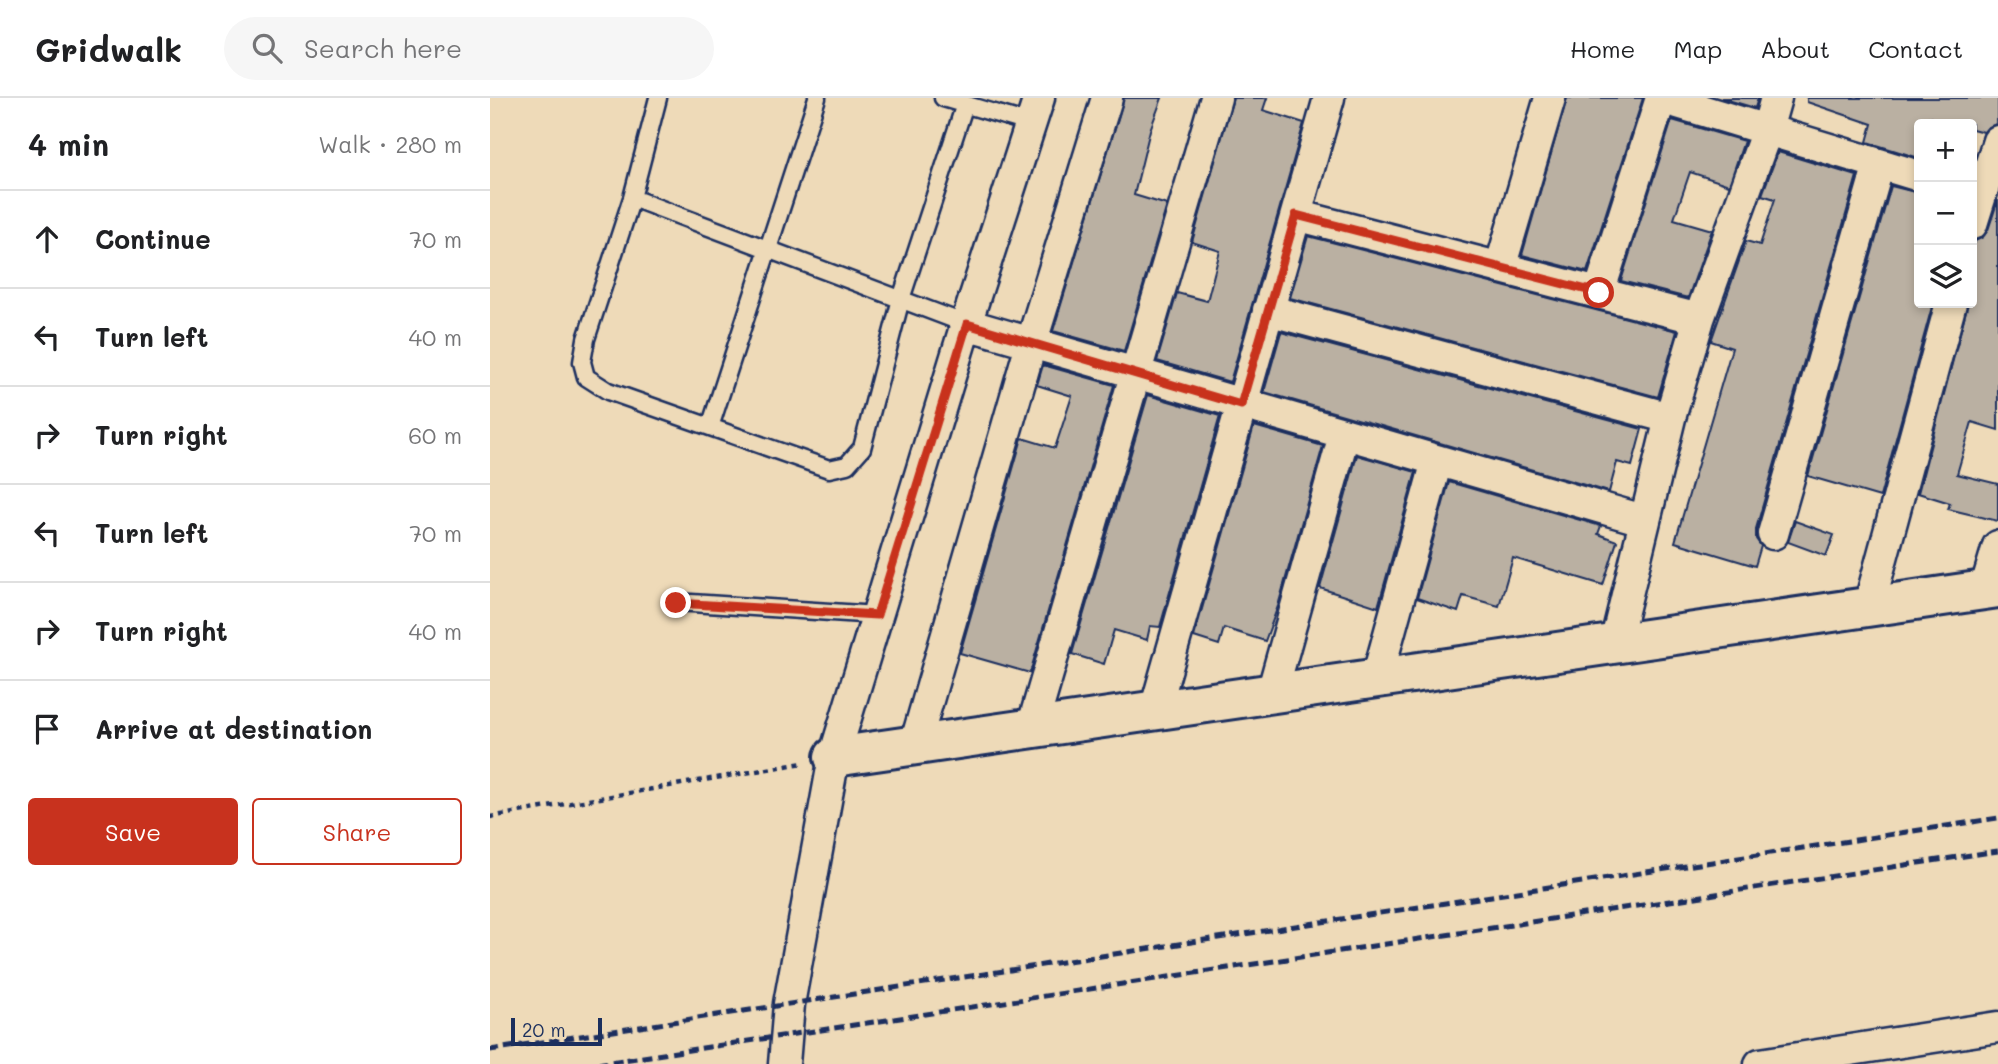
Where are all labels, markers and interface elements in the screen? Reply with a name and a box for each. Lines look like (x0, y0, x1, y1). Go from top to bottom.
search box (224, 17, 714, 80)
text: Gridwalk (35, 27, 182, 70)
icon: search (248, 29, 286, 67)
text: Search here (304, 31, 462, 65)
text: Home (1570, 33, 1635, 64)
text: Map (1673, 33, 1722, 64)
text: About (1760, 33, 1830, 64)
text: Contact (1868, 33, 1963, 64)
map controls (1914, 119, 1977, 308)
button: + (1914, 119, 1977, 182)
text: 4 min (28, 124, 109, 164)
text: Walk · 280 m (318, 129, 462, 159)
button: − (1914, 182, 1977, 245)
icon: ahead (28, 220, 66, 258)
text: Continue (95, 222, 211, 256)
text: 70 m (409, 224, 462, 254)
button: layers (1914, 245, 1977, 308)
route start (1583, 277, 1614, 308)
icon: left (28, 318, 66, 356)
text: Turn left (95, 320, 208, 354)
text: 40 m (409, 322, 462, 352)
icon: right (28, 416, 66, 454)
text: Turn right (95, 418, 228, 452)
text: 60 m (408, 420, 462, 450)
icon: left (28, 514, 66, 552)
text: Turn left (95, 516, 208, 550)
text: 70 m (409, 518, 462, 548)
route end (660, 587, 691, 618)
icon: right (28, 612, 66, 650)
text: Turn right (95, 614, 228, 648)
text: 40 m (409, 616, 462, 646)
icon: arrive (28, 710, 66, 748)
text: Arrive at destination (95, 712, 372, 746)
button: Save (28, 798, 238, 865)
button: Share (252, 798, 462, 865)
scale bar (511, 1015, 602, 1047)
text: 20 m (522, 1017, 566, 1042)

